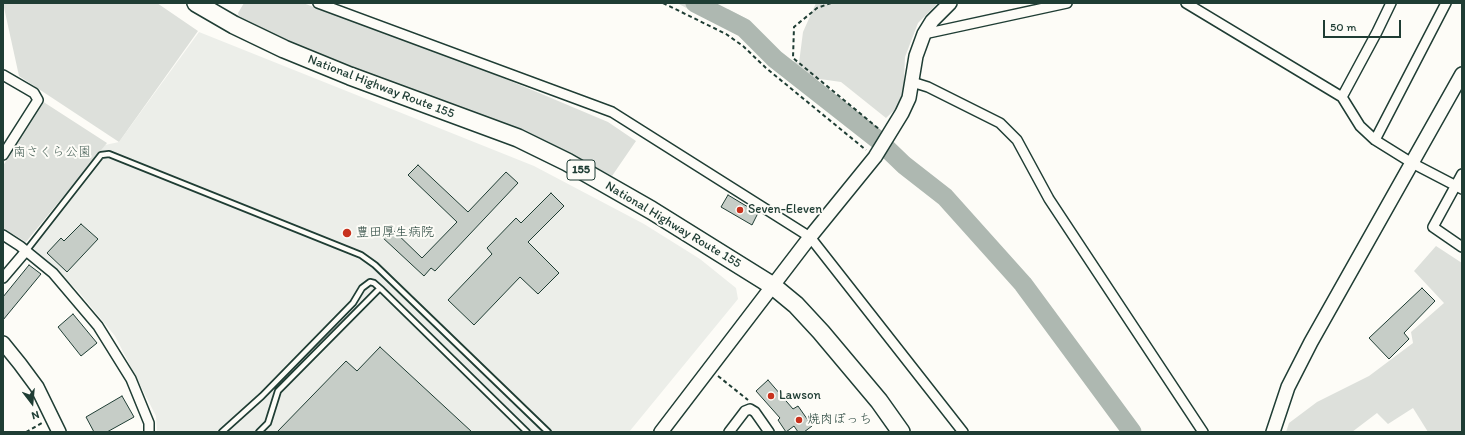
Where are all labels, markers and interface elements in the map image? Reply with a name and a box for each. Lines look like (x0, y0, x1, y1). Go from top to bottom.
scale bar (1325, 12, 1403, 38)
text: 50 m (1330, 20, 1356, 34)
street label: National Highway Route 155 (305, 52, 457, 122)
park label: 南さくら公園 (13, 145, 91, 161)
road number: 155 (567, 160, 595, 180)
street label: National Highway Route 155 (602, 178, 744, 272)
place label: Seven-Eleven (748, 202, 822, 218)
marker: Seven-Eleven (735, 205, 745, 215)
place label: 豊田厚生病院 (356, 225, 434, 241)
marker: 豊田厚生病院 (341, 227, 353, 239)
north arrow (12, 383, 52, 423)
place label: Lawson (779, 388, 821, 404)
marker: Lawson (766, 391, 776, 401)
text: N (30, 408, 41, 422)
place label: 焼肉ぼっち (807, 412, 872, 428)
marker: 焼肉ぼっち (794, 415, 804, 425)

